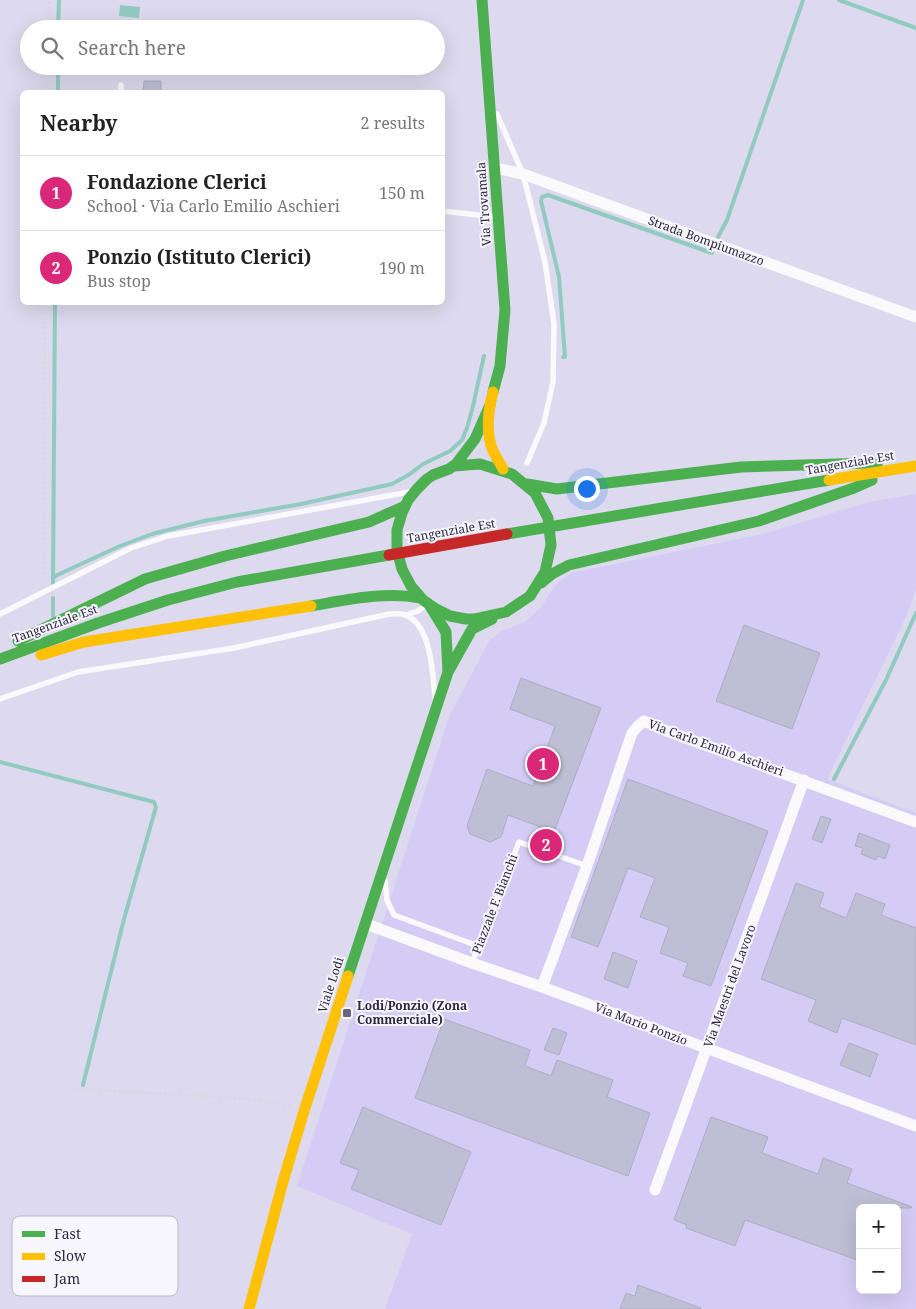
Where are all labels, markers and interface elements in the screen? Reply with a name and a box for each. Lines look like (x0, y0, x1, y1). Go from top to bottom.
search box (20, 20, 445, 75)
icon: search (38, 34, 66, 62)
text: Search here (78, 35, 186, 61)
text: Nearby (40, 109, 118, 137)
text: 2 results (361, 112, 425, 134)
street label: Via Trovamala (472, 161, 495, 247)
text: Fondazione Clerici (87, 169, 267, 195)
text: 1 (51, 182, 61, 204)
text: 150 m (379, 182, 425, 204)
text: School · Via Carlo Emilio Aschieri (87, 195, 340, 217)
street label: Strada Bompiumazzo (646, 212, 767, 269)
text: Ponzio (Istituto Clerici) (87, 244, 311, 270)
text: 2 (51, 257, 61, 279)
text: 190 m (379, 257, 425, 279)
text: Bus stop (87, 270, 151, 292)
street label: Tangenziale Est (805, 446, 895, 479)
your location (574, 476, 600, 502)
street label: Tangenziale Est (406, 514, 496, 547)
street label: Tangenziale Est (10, 600, 100, 647)
street label: Via Carlo Emilio Aschieri (646, 715, 786, 780)
pin: 1 (527, 745, 559, 783)
pin: 2 (530, 826, 562, 864)
street label: Piazzale F. Bianchi (468, 851, 521, 956)
street label: Via Maestri del Lavoro (699, 922, 760, 1050)
street label: Viale Lodi (314, 955, 348, 1015)
place label: Lodi/Ponzio (Zona Commerciale) (357, 997, 467, 1028)
street label: Via Mario Ponzio (592, 998, 690, 1049)
marker: Lodi/Ponzio (Zona Commerciale) (341, 1007, 353, 1019)
map controls (856, 1204, 901, 1294)
button: + (856, 1204, 901, 1249)
legend (12, 1216, 178, 1296)
text: Fast (54, 1224, 81, 1243)
text: Slow (54, 1246, 87, 1265)
button: − (856, 1249, 901, 1294)
text: Jam (53, 1269, 80, 1288)

